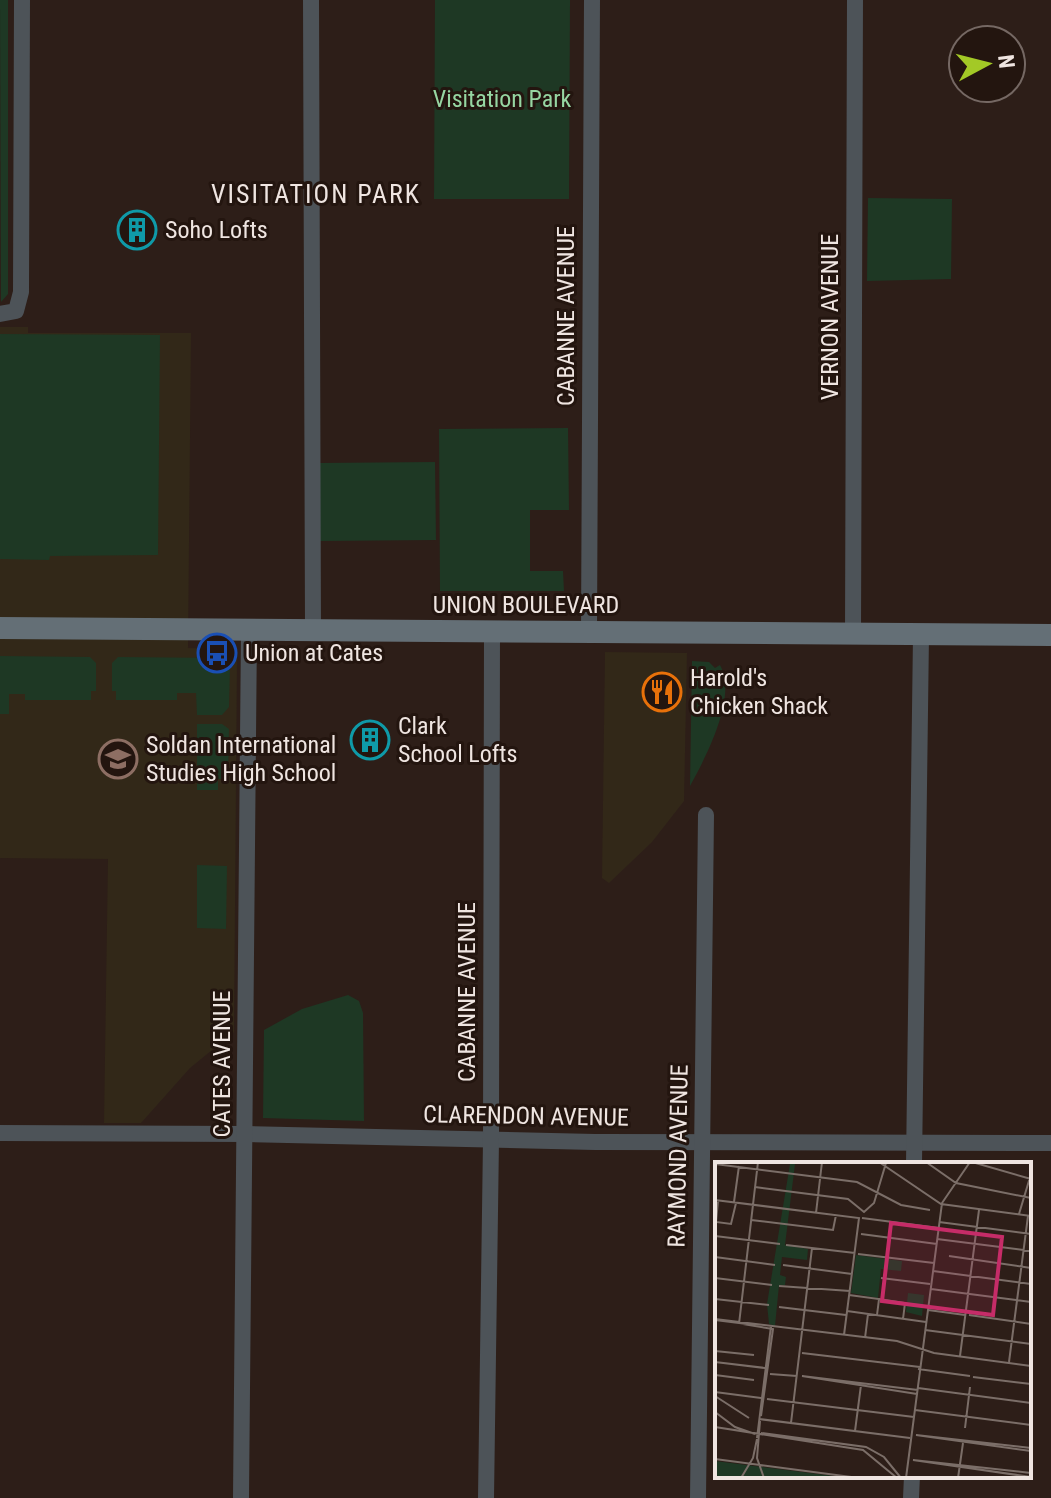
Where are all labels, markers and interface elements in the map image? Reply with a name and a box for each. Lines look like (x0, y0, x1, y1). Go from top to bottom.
north arrow (947, 24, 1027, 104)
text: N (993, 53, 1020, 70)
park label: Visitation Park (433, 85, 571, 113)
district label: VISITATION PARK (211, 179, 421, 209)
building icon: Soho Lofts (116, 209, 158, 251)
place label: Soho Lofts (165, 216, 268, 244)
street label: CABANNE AVENUE (552, 226, 580, 406)
street label: VERNON AVENUE (816, 234, 844, 400)
street label: UNION BOULEVARD (433, 591, 619, 619)
bus stop icon: Union at Cates (196, 632, 238, 674)
place label: Union at Cates (245, 639, 383, 667)
place label: Harold's Chicken Shack (690, 664, 828, 720)
restaurant icon: Harold's Chicken Shack (641, 671, 683, 713)
place label: Clark School Lofts (398, 712, 517, 768)
building icon: Clark School Lofts (349, 719, 391, 761)
place label: Soldan International Studies High School (146, 731, 336, 787)
school or university icon: Soldan International Studies High School (97, 738, 139, 780)
street label: CABANNE AVENUE (453, 902, 481, 1082)
street label: CATES AVENUE (208, 991, 236, 1137)
street label: RAYMOND AVENUE (662, 1064, 694, 1248)
street label: CLARENDON AVENUE (423, 1100, 629, 1132)
inset map (715, 1162, 1031, 1478)

